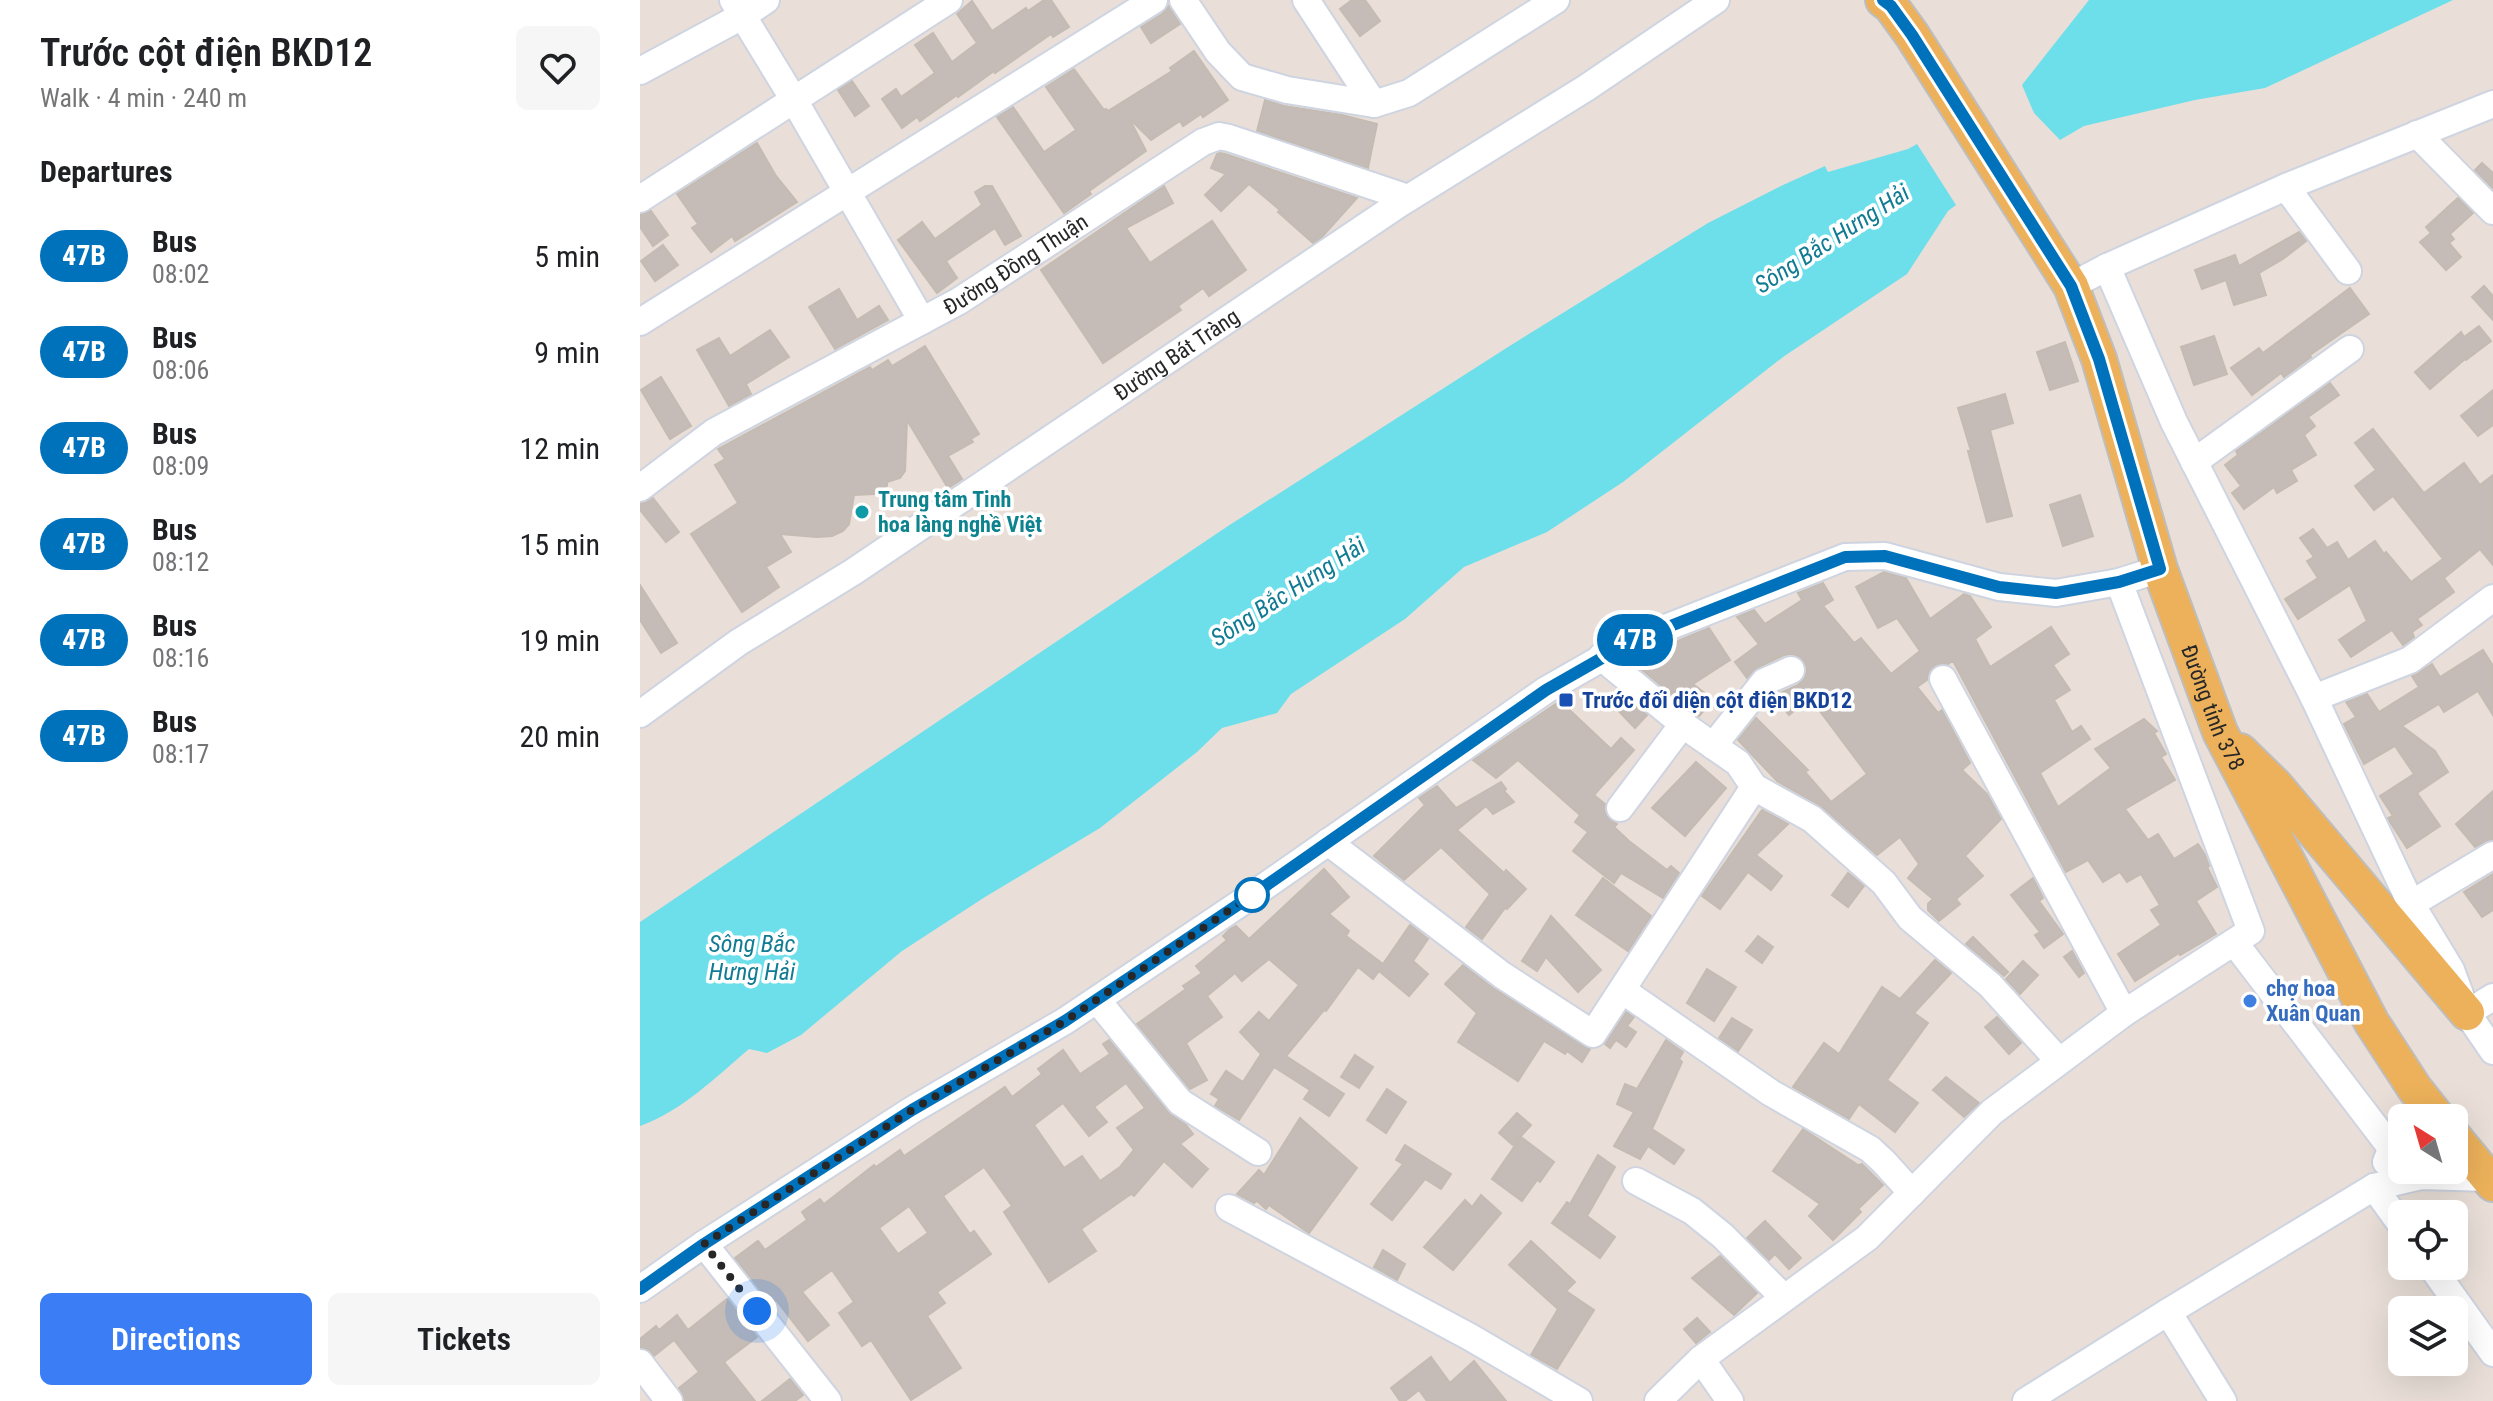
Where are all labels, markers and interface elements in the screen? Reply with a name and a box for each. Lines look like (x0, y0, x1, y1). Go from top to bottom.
button: heart (516, 26, 600, 110)
text: Trước cột điện BKD12 (40, 31, 372, 75)
text: Walk · 4 min · 240 m (40, 83, 247, 113)
text: Departures (40, 154, 173, 189)
water label: Sông Bắc Hưng Hải (1750, 178, 1915, 299)
street label: Đường Đồng Thuận (939, 208, 1092, 320)
text: Bus (152, 224, 197, 259)
text: 47B (62, 239, 106, 272)
text: 5 min (534, 239, 600, 274)
text: 08:02 (152, 259, 209, 289)
street label: Đường Bát Tràng (1109, 303, 1243, 405)
text: Bus (152, 320, 197, 355)
text: 47B (62, 335, 106, 368)
text: 9 min (534, 335, 600, 370)
text: 08:06 (152, 355, 209, 385)
text: Bus (152, 416, 197, 451)
text: 47B (62, 431, 106, 464)
text: 12 min (519, 431, 600, 466)
text: 08:09 (152, 451, 209, 481)
place label: Trung tâm Tinh hoa làng nghề Việt (878, 487, 1042, 537)
marker: Trung tâm Tinh hoa làng nghề Việt (853, 503, 871, 521)
text: Bus (152, 512, 197, 547)
text: 47B (62, 527, 106, 560)
text: 15 min (519, 527, 600, 562)
water label: Sông Bắc Hưng Hải (1206, 531, 1371, 652)
text: 08:12 (152, 547, 209, 577)
text: Bus (152, 608, 197, 643)
line badge: 47B (1589, 614, 1681, 666)
text: 47B (62, 623, 106, 656)
text: 19 min (519, 623, 600, 658)
text: 47B (1613, 623, 1657, 656)
street label: Đường tỉnh 378 (2176, 641, 2250, 774)
text: 08:16 (152, 643, 209, 673)
place label: Trước đối diện cột điện BKD12 (1582, 688, 1852, 713)
marker: Trước đối diện cột điện BKD12 (1557, 691, 1575, 709)
text: Bus (152, 704, 197, 739)
text: 47B (62, 719, 106, 752)
text: 20 min (519, 719, 600, 754)
text: 08:17 (152, 739, 209, 769)
unlabelled marker (1235, 878, 1269, 912)
water label: Sông Bắc Hưng Hải (709, 930, 796, 986)
place label: chợ hoa Xuân Quan (2266, 976, 2360, 1026)
marker: chợ hoa Xuân Quan (2241, 992, 2259, 1010)
north arrow (2388, 1104, 2468, 1184)
map controls (2388, 1104, 2468, 1376)
button: locate (2388, 1200, 2468, 1280)
your location (737, 1291, 777, 1331)
button: Directions (40, 1293, 312, 1385)
button: Tickets (328, 1293, 600, 1385)
button: layers (2388, 1296, 2468, 1376)

